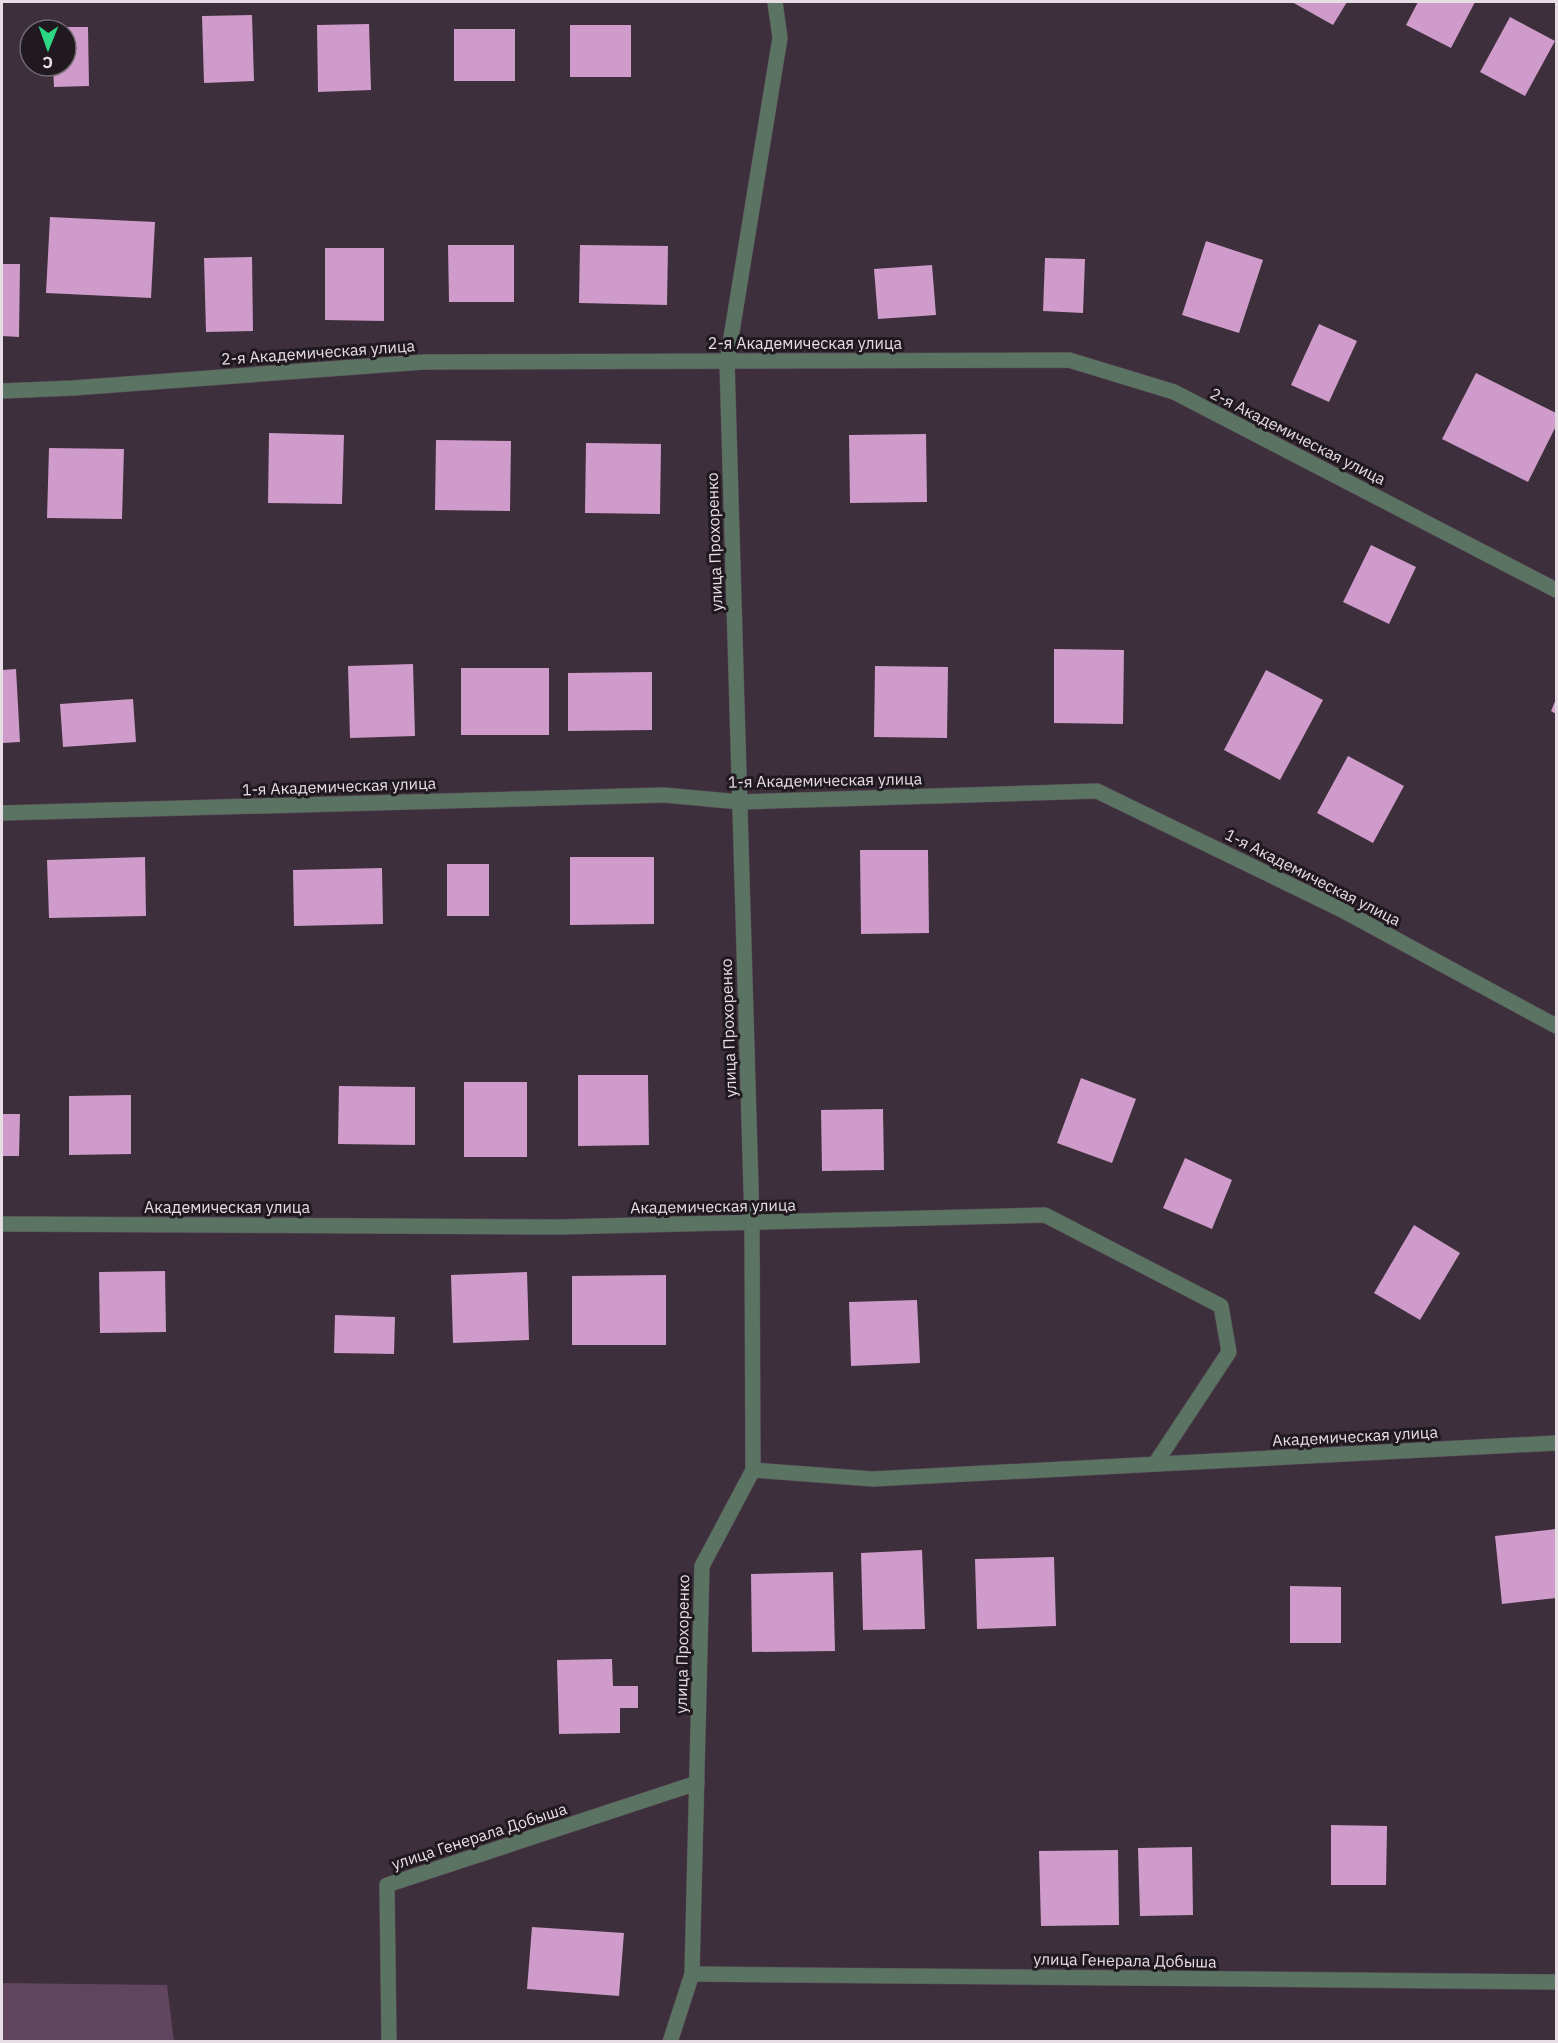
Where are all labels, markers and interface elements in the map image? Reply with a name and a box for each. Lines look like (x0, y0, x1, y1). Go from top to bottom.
north arrow (18, 18, 78, 78)
text: С (42, 53, 53, 73)
street label: 2-я Академическая улица (708, 333, 903, 353)
street label: 2-я Академическая улица (220, 335, 416, 369)
street label: 2-я Академическая улица (1207, 383, 1389, 489)
street label: улица Прохоренко (702, 472, 726, 612)
street label: 1-я Академическая улица (728, 768, 923, 792)
street label: 1-я Академическая улица (242, 773, 437, 799)
street label: 1-я Академическая улица (1222, 824, 1404, 930)
street label: улица Прохоренко (716, 958, 740, 1098)
street label: Академическая улица (630, 1195, 797, 1217)
street label: Академическая улица (144, 1197, 310, 1217)
street label: Академическая улица (1272, 1422, 1439, 1450)
street label: улица Прохоренко (671, 1574, 693, 1714)
street label: улица Генерала Добыша (389, 1798, 570, 1874)
street label: улица Генерала Добыша (1033, 1948, 1217, 1972)

